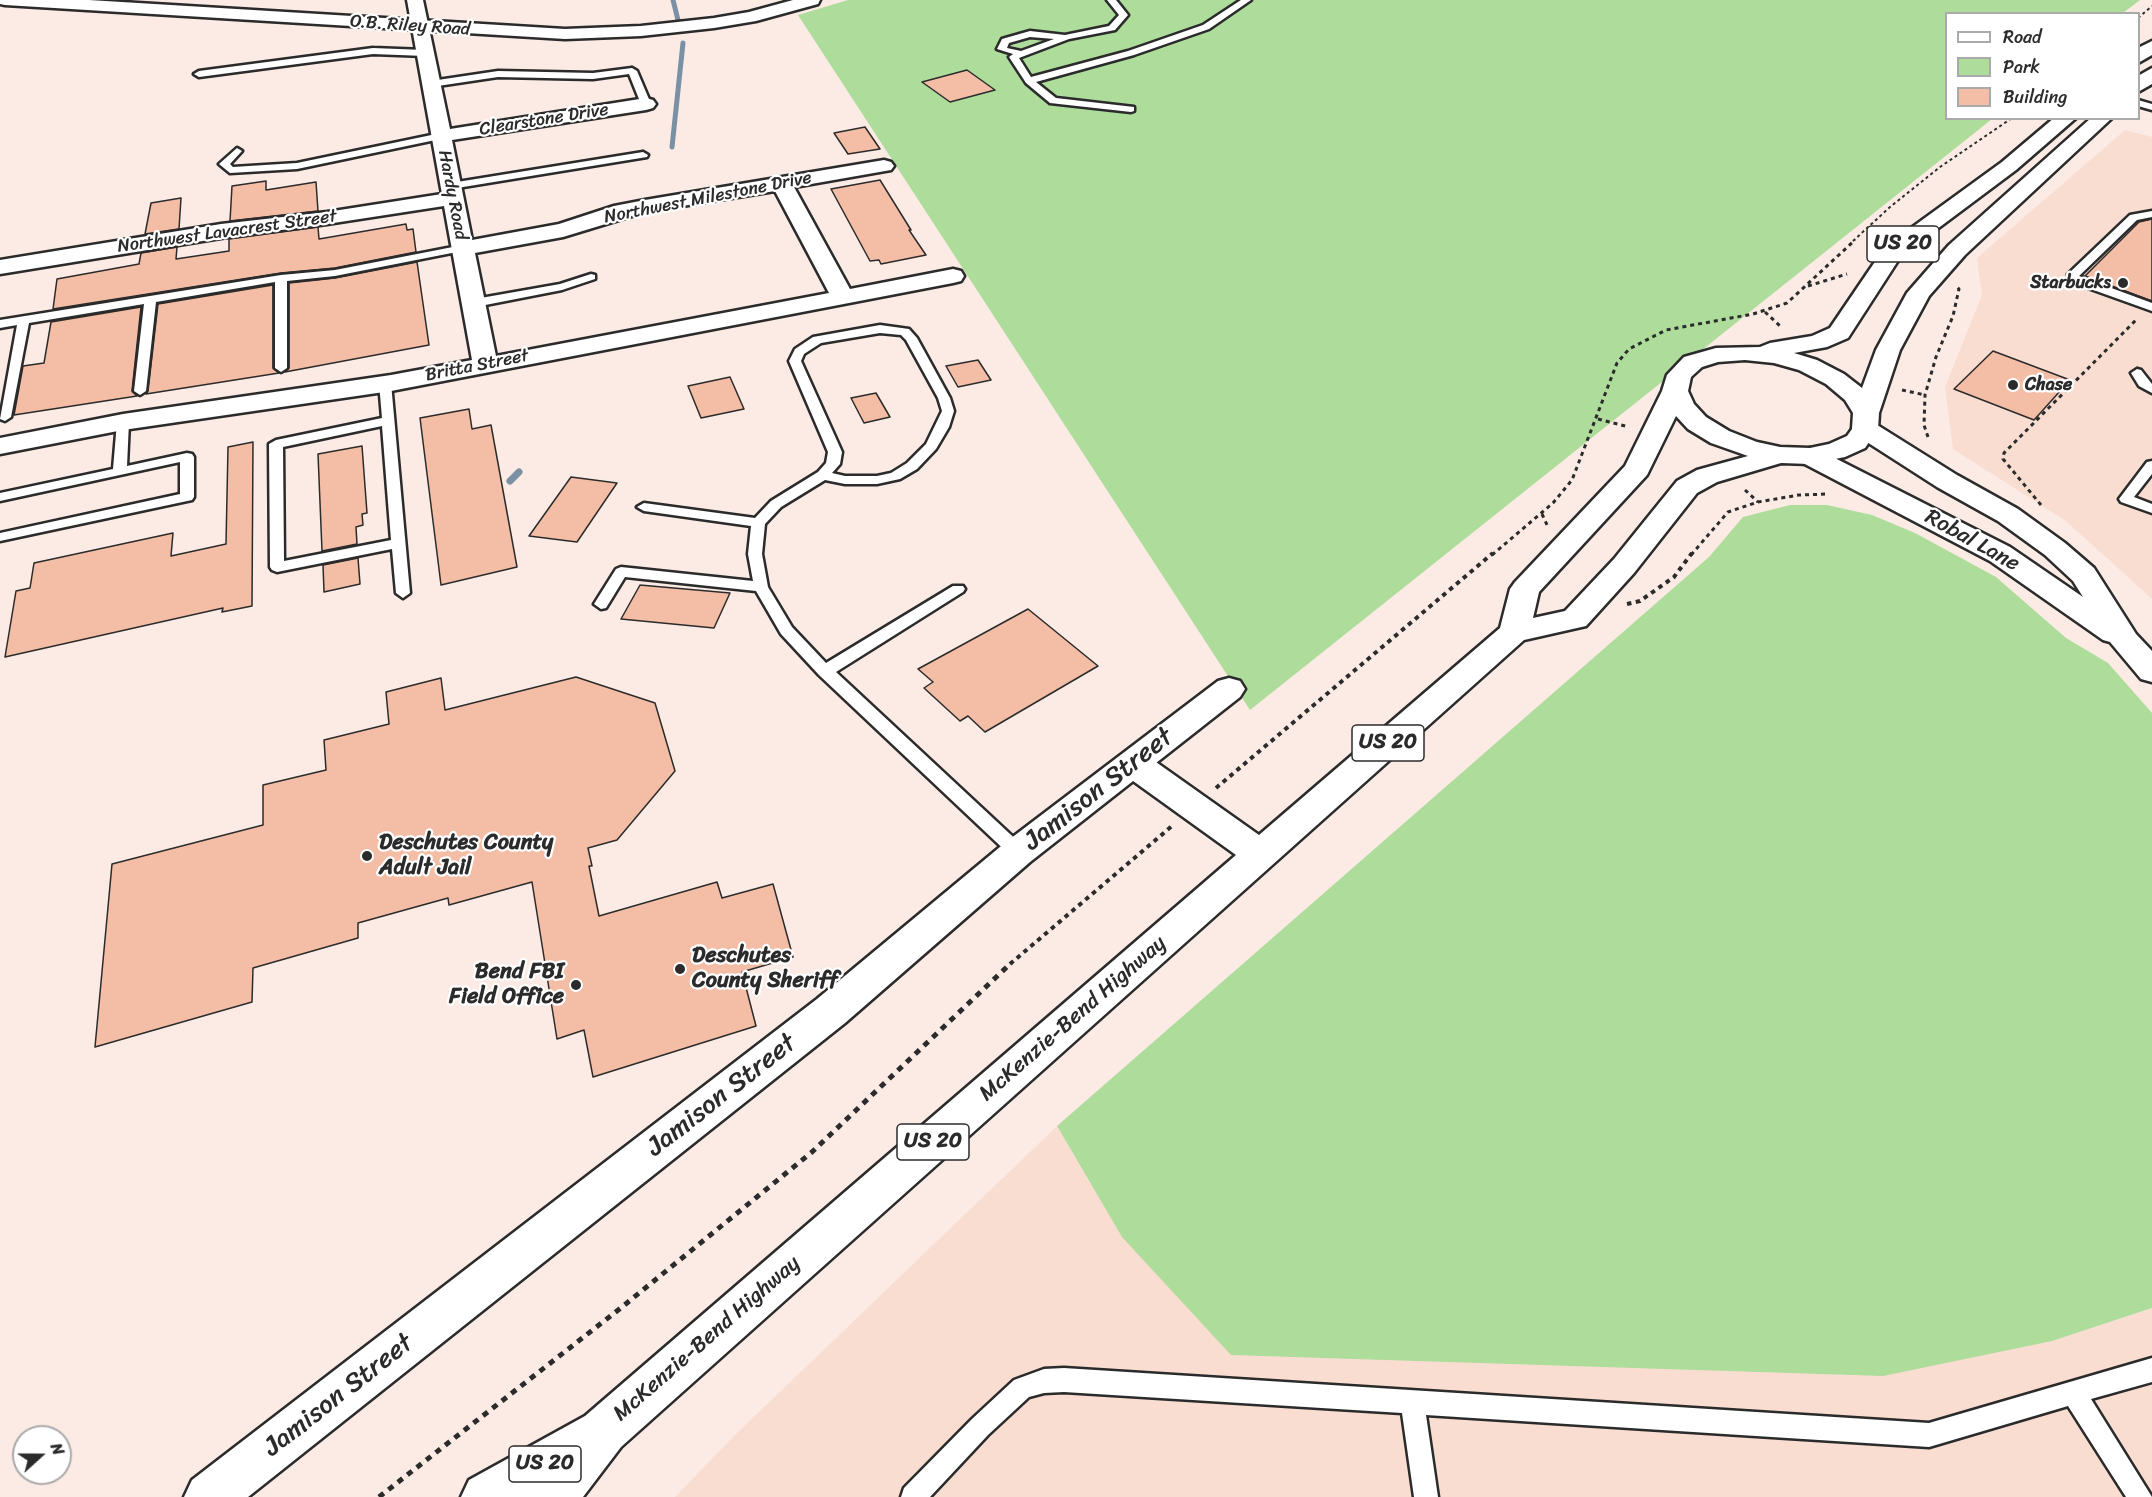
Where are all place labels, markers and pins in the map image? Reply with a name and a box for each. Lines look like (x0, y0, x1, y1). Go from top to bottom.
place label: Starbucks (2030, 272, 2111, 294)
marker: Starbucks (2116, 276, 2130, 290)
place label: Chase (2025, 374, 2072, 396)
marker: Chase (2006, 378, 2020, 392)
place label: Deschutes County Adult Jail (379, 830, 553, 882)
marker: Deschutes County Adult Jail (360, 849, 374, 863)
place label: Deschutes County Sheriff (692, 943, 838, 994)
place label: Bend FBI Field Office (449, 959, 564, 1010)
marker: Deschutes County Sheriff (673, 962, 687, 976)
marker: Bend FBI Field Office (569, 978, 583, 992)

